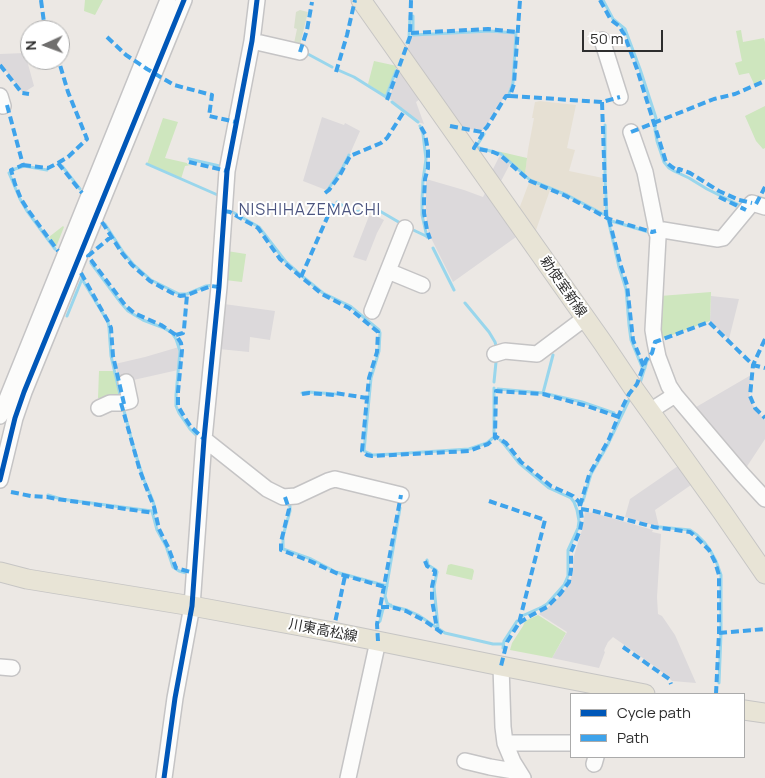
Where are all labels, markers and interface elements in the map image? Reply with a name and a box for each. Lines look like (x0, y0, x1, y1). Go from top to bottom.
north arrow (20, 20, 70, 70)
scale bar (585, 20, 666, 52)
text: 50 m (590, 28, 624, 49)
text: N (21, 40, 40, 51)
district label: NISHIHAZEMACHI (237, 201, 383, 221)
street label: 勅使室新線 (536, 254, 590, 320)
street label: 川東高松線 (287, 616, 359, 646)
legend (570, 693, 745, 758)
text: Cycle path (617, 702, 691, 723)
text: Path (617, 727, 649, 748)

